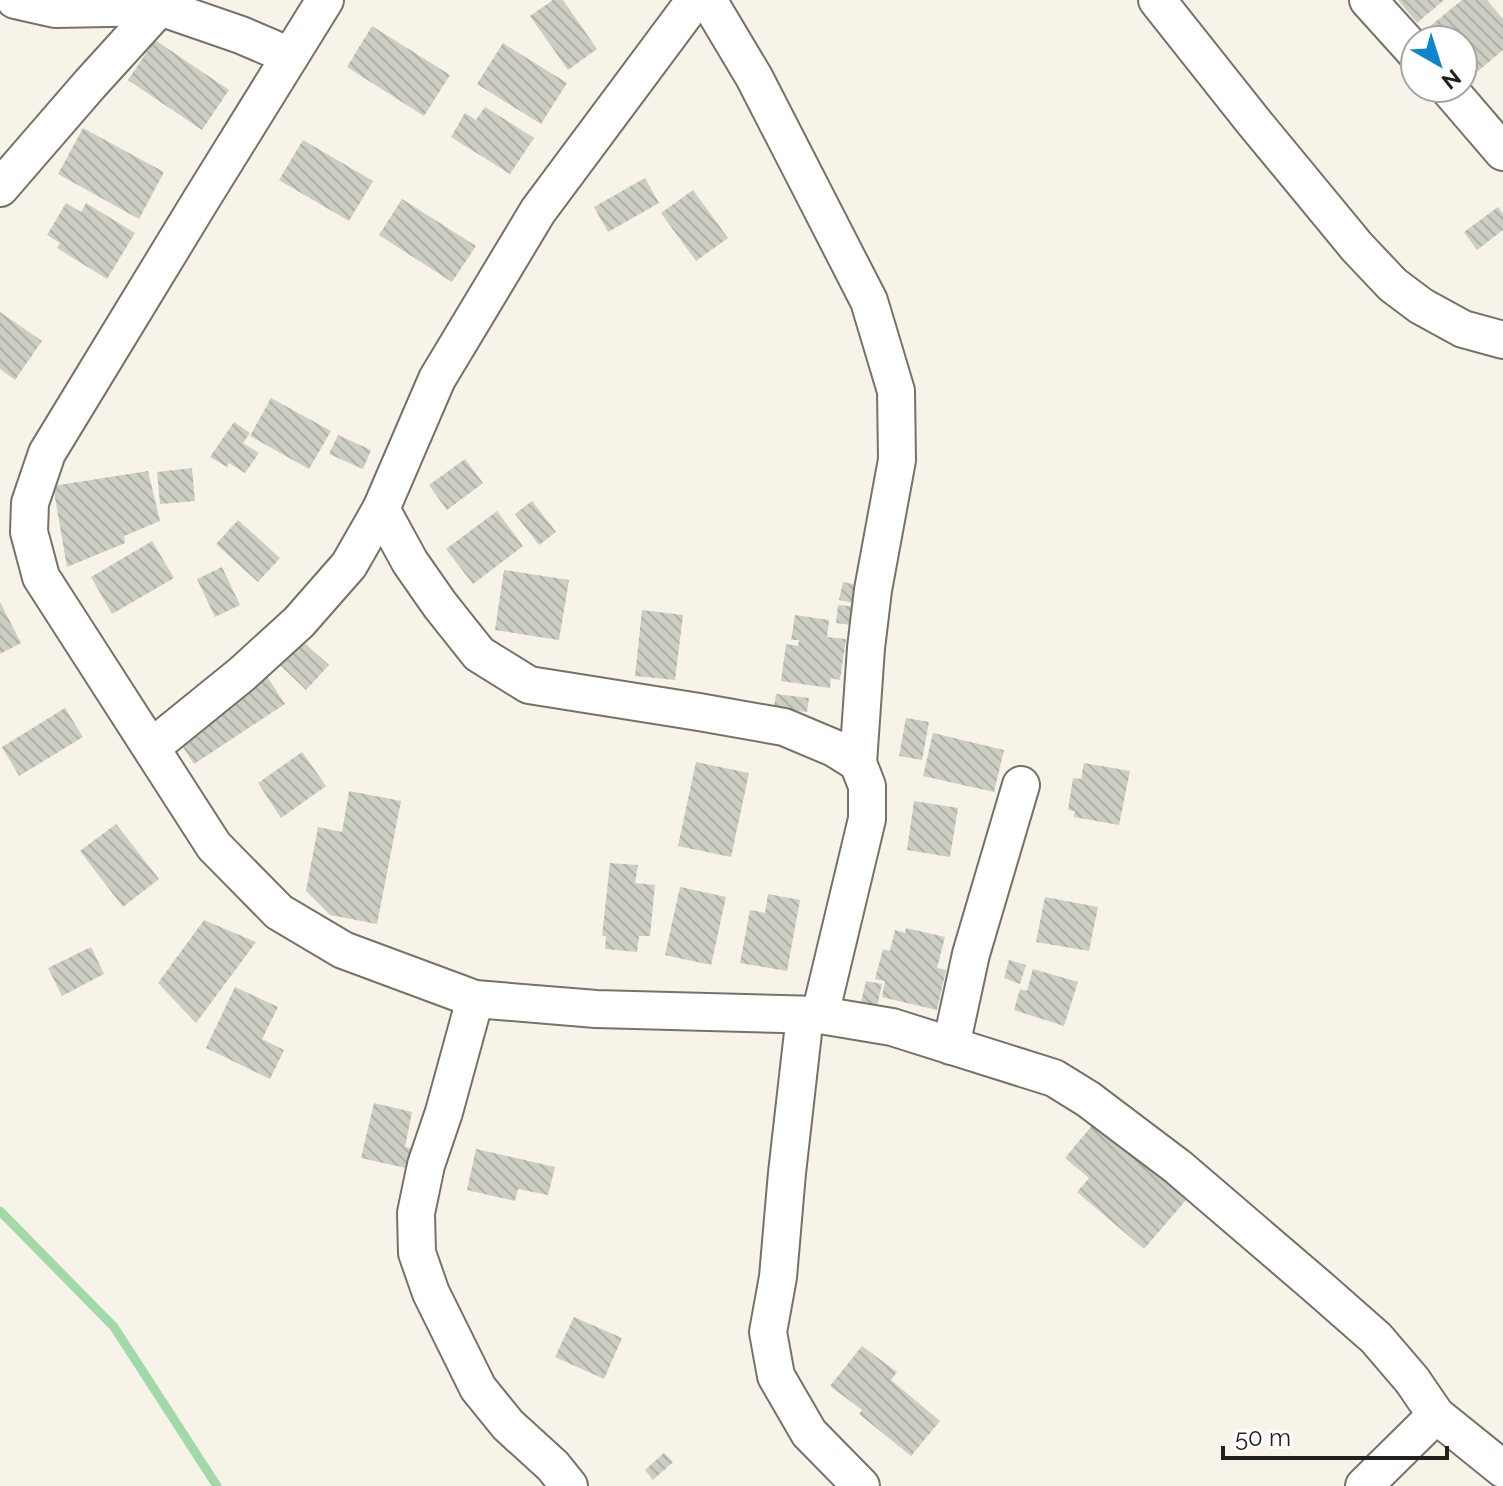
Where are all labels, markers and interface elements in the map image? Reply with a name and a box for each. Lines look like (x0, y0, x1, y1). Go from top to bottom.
north arrow (1399, 24, 1479, 104)
text: N (1437, 64, 1466, 95)
scale bar (1223, 1410, 1447, 1460)
text: 50 m (1235, 1423, 1291, 1452)

